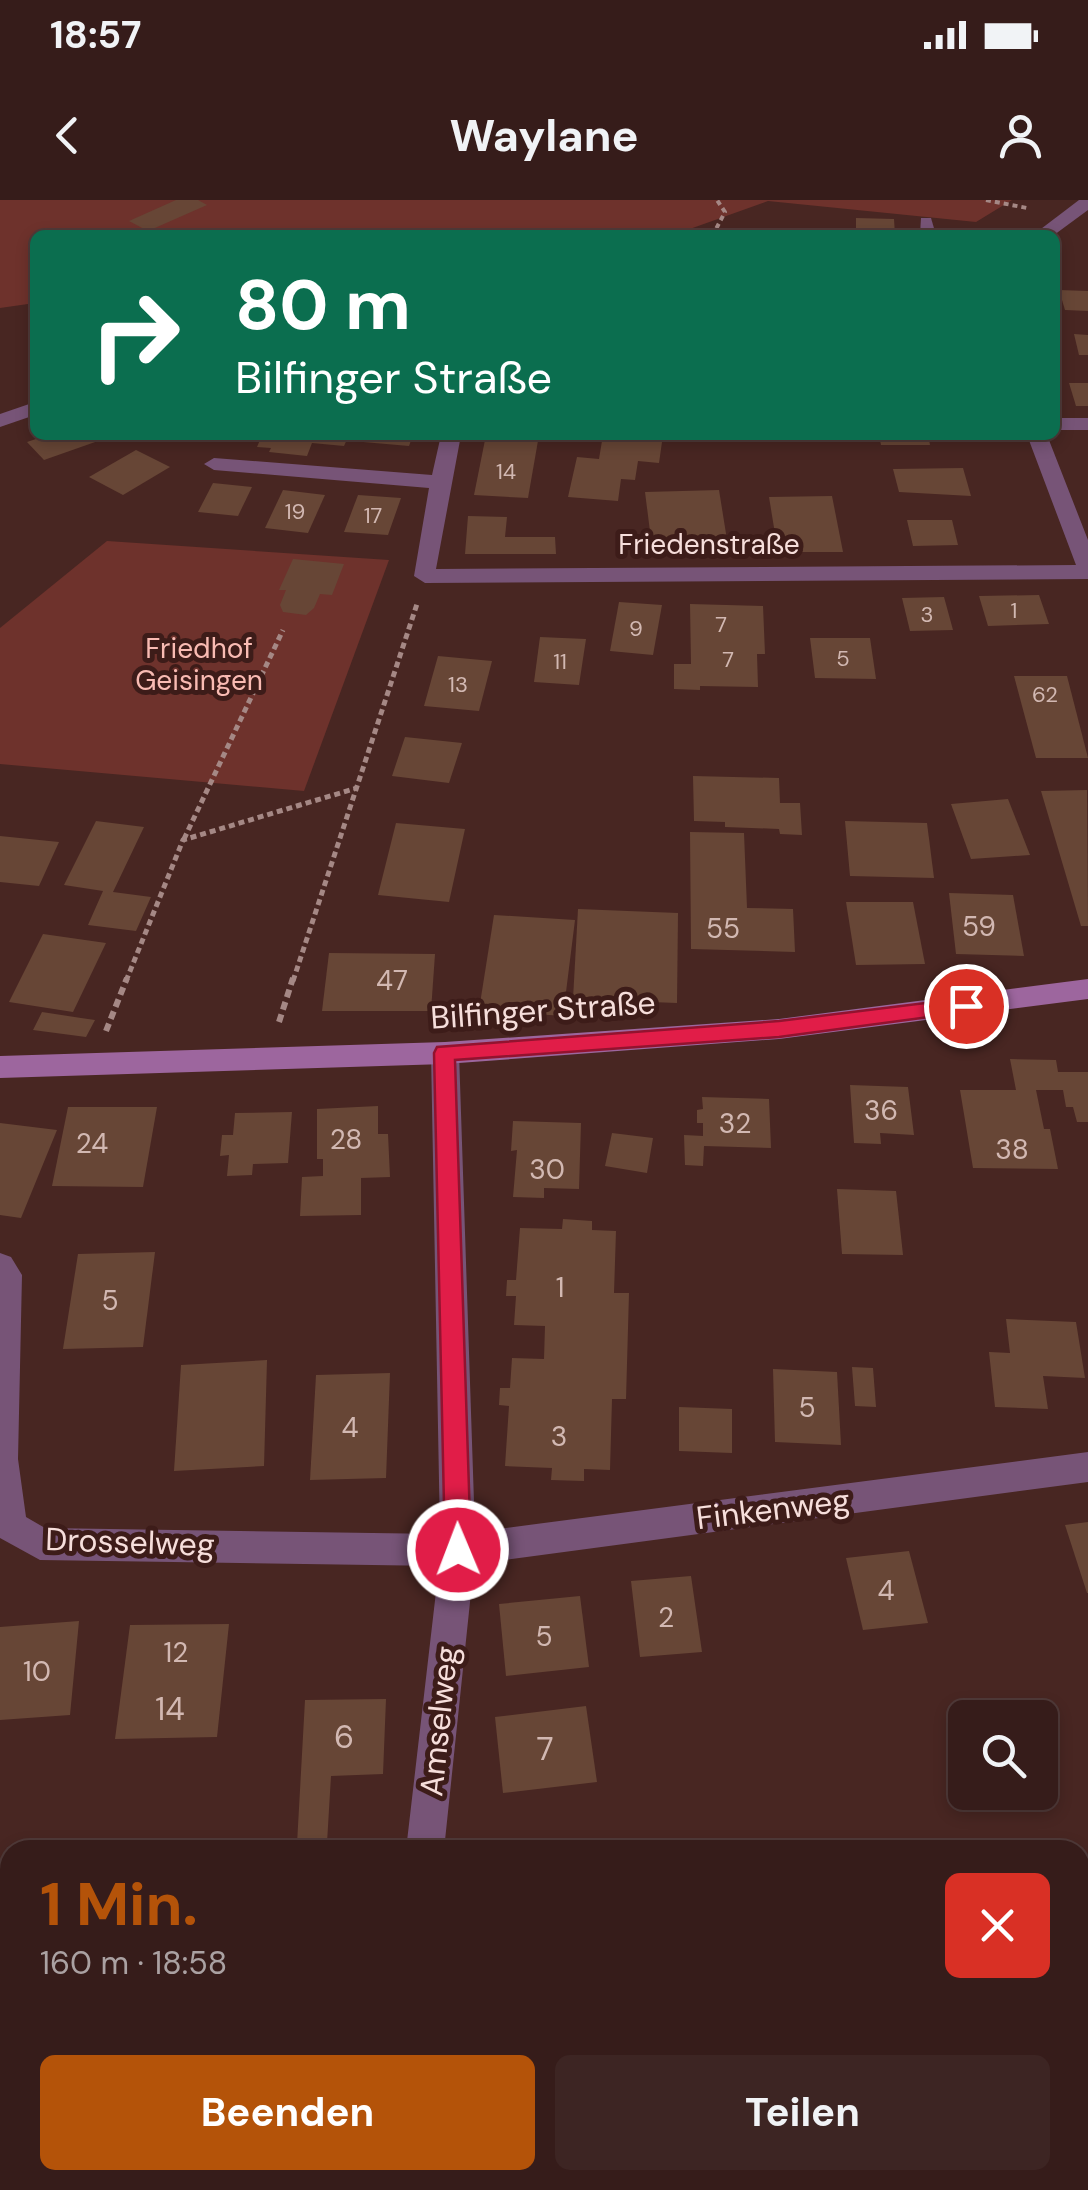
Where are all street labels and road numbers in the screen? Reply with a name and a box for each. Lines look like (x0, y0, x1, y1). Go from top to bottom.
street label: Friedenstraße (618, 526, 800, 563)
street label: Bilfinger Straße (429, 981, 657, 1039)
street label: Finkenweg (694, 1479, 852, 1539)
street label: Drosselweg (45, 1518, 215, 1566)
street label: Amselweg (410, 1644, 468, 1798)

